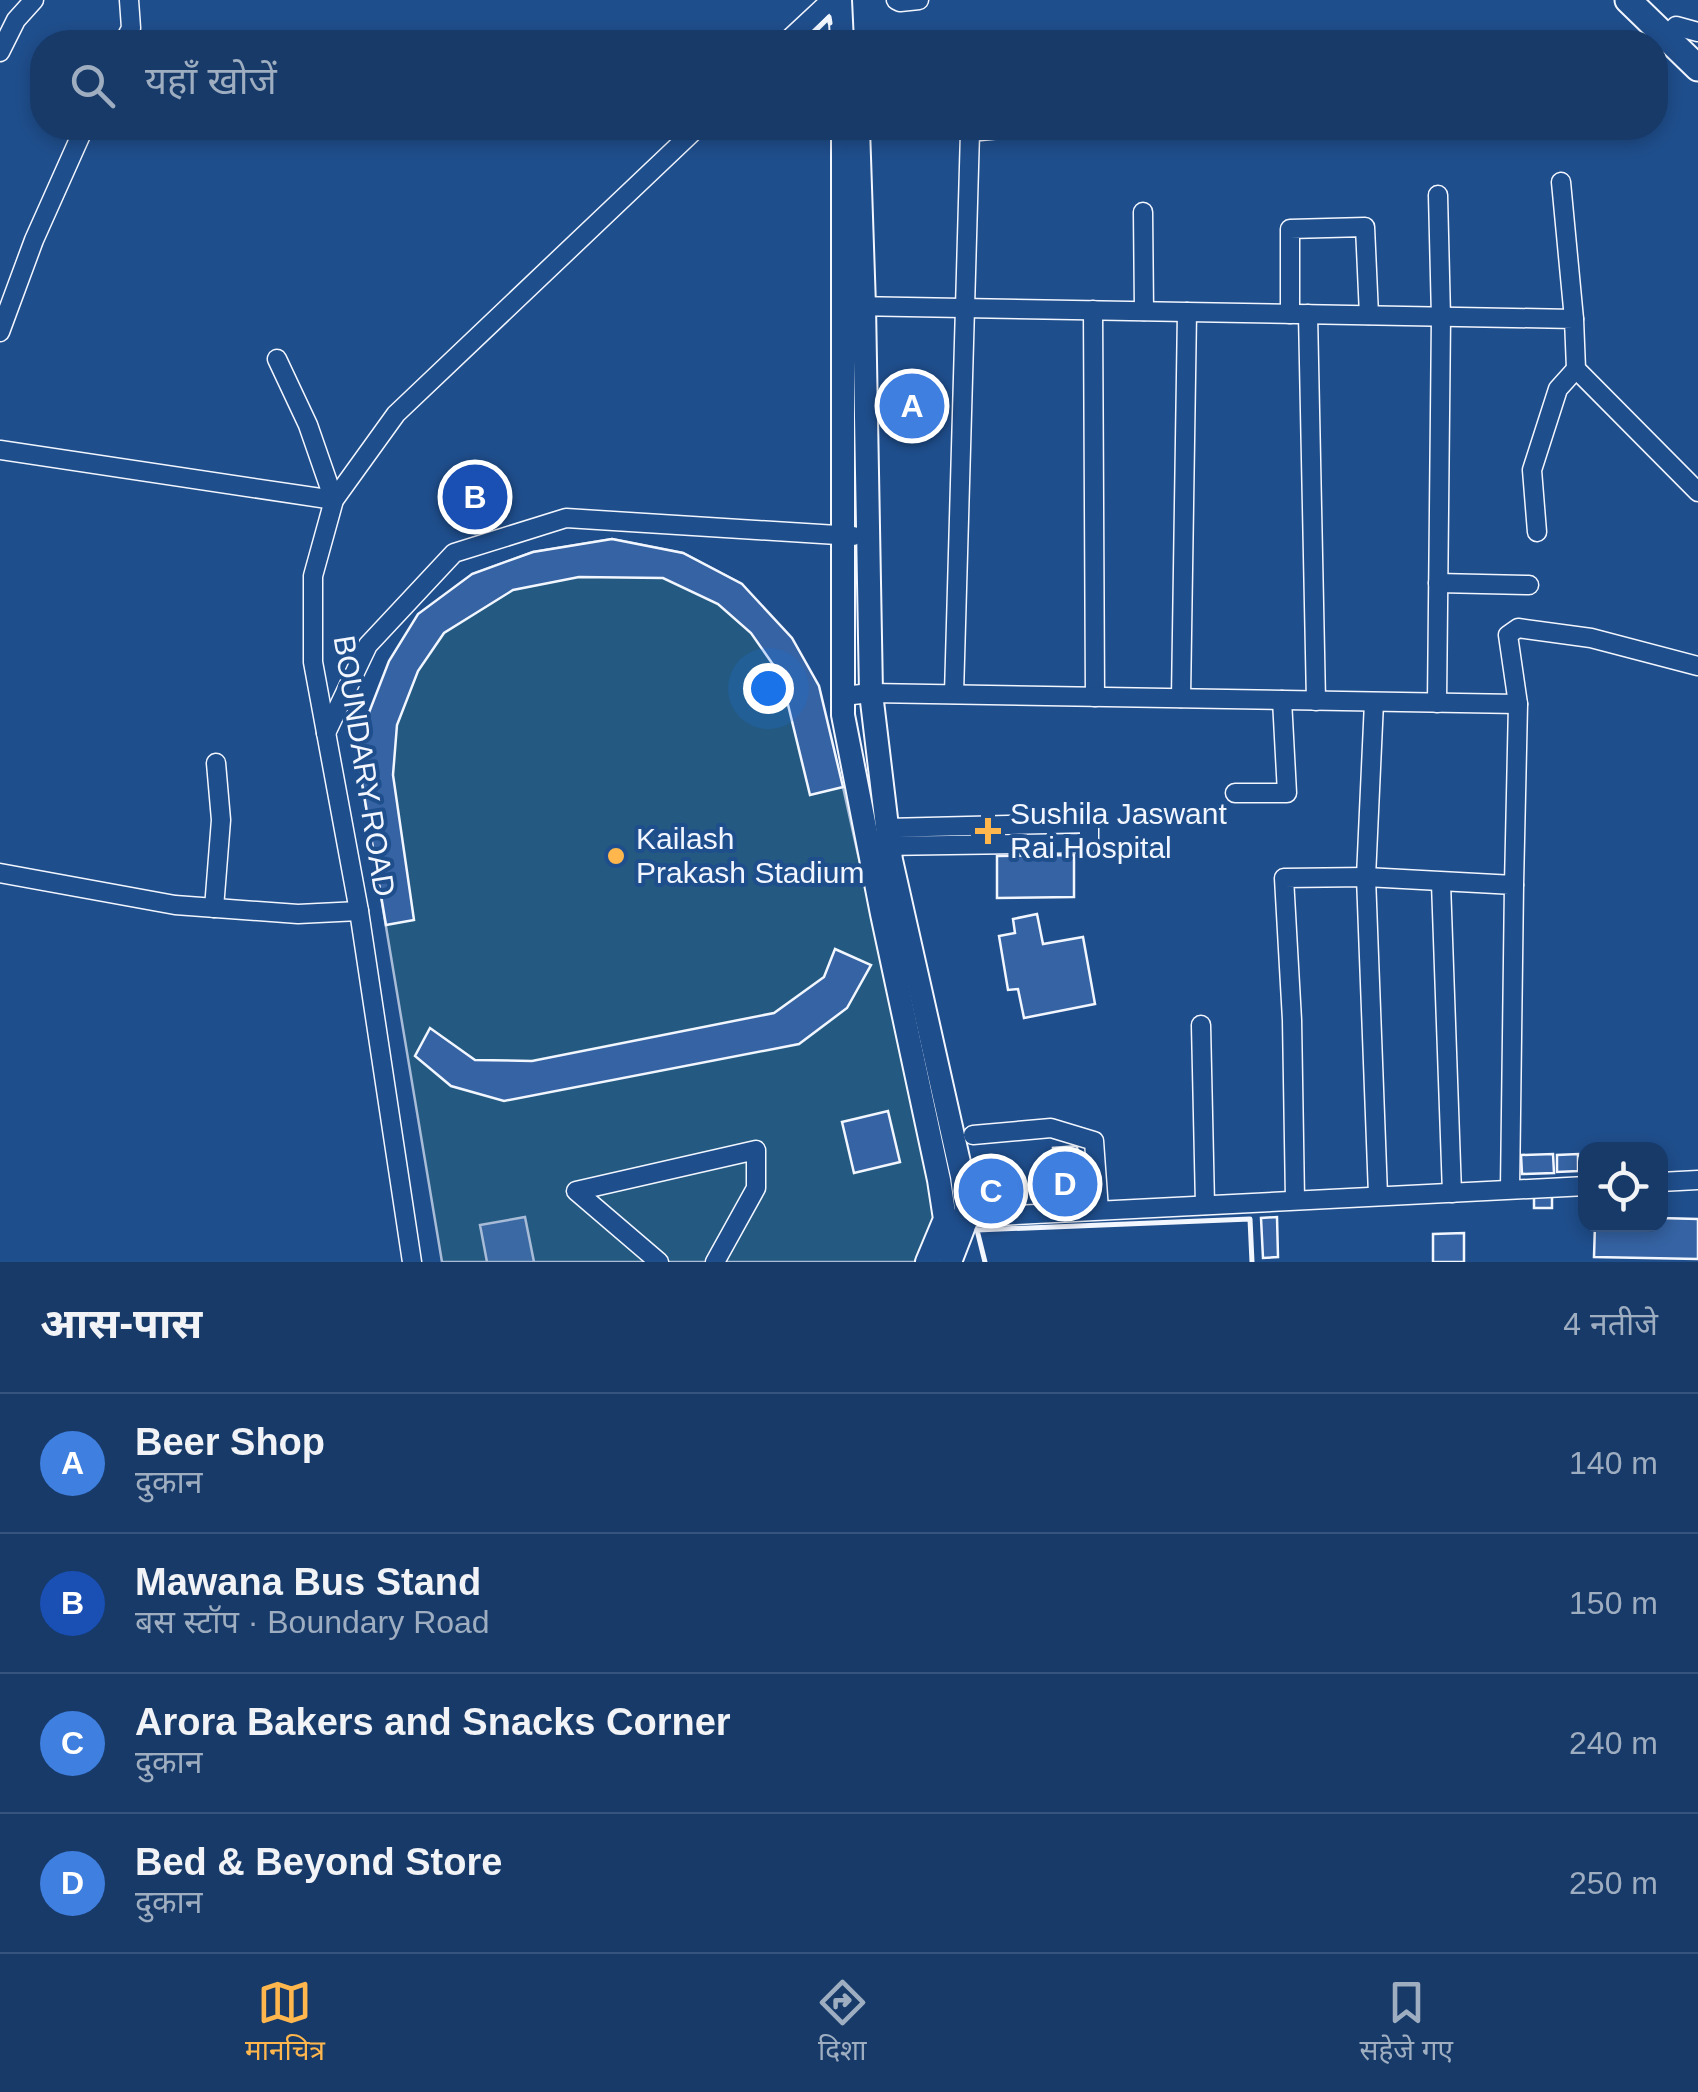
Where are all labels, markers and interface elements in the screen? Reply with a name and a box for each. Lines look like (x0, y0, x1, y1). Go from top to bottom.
search box (30, 30, 1668, 140)
icon: search (65, 58, 120, 113)
text: यहाँ खोजें (145, 60, 277, 102)
pin: A (880, 368, 944, 444)
pin: B (442, 460, 508, 534)
street label: BOUNDARY ROAD (328, 633, 401, 899)
your location (743, 663, 794, 714)
place label: Sushila Jaswant Rai Hospital (1010, 797, 1227, 864)
marker: Sushila Jaswant Rai Hospital (975, 818, 1001, 844)
place label: Kailash Prakash Stadium (636, 822, 864, 889)
marker: Kailash Prakash Stadium (605, 845, 627, 867)
map controls (1578, 1142, 1668, 1232)
button: locate (1578, 1142, 1668, 1232)
pin: D (1032, 1146, 1098, 1222)
pin: C (958, 1154, 1024, 1228)
text: आस-पास (40, 1300, 202, 1347)
text: 4 नतीजे (1563, 1306, 1658, 1342)
text: Beer Shop (135, 1421, 325, 1463)
text: A (61, 1445, 84, 1481)
text: 140 m (1569, 1445, 1658, 1481)
text: दुकान (135, 1464, 203, 1500)
text: Mawana Bus Stand (135, 1561, 481, 1603)
text: B (61, 1585, 84, 1621)
text: 150 m (1569, 1585, 1658, 1621)
text: बस स्टॉप · Boundary Road (135, 1604, 490, 1640)
text: Arora Bakers and Snacks Corner (135, 1701, 731, 1743)
text: C (61, 1725, 84, 1761)
text: 240 m (1569, 1725, 1658, 1761)
text: दुकान (135, 1744, 203, 1780)
text: Bed & Beyond Store (135, 1841, 502, 1883)
text: D (61, 1865, 84, 1901)
text: 250 m (1569, 1865, 1658, 1901)
text: दुकान (135, 1884, 203, 1920)
tab: मानचित्र (245, 1975, 325, 2071)
tab: दिशा (815, 1975, 870, 2071)
tab: सहेजे गए (1359, 1975, 1453, 2071)

